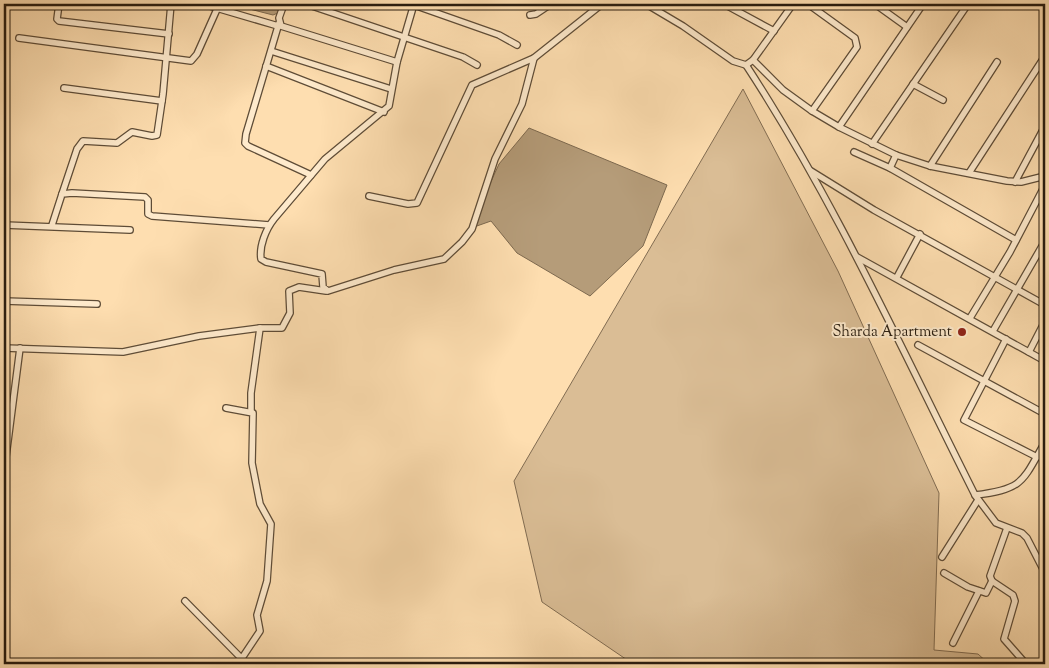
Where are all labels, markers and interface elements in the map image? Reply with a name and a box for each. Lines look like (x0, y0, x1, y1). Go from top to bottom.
place label: Sharda Apartment (832, 322, 952, 343)
marker: Sharda Apartment (956, 326, 968, 338)

